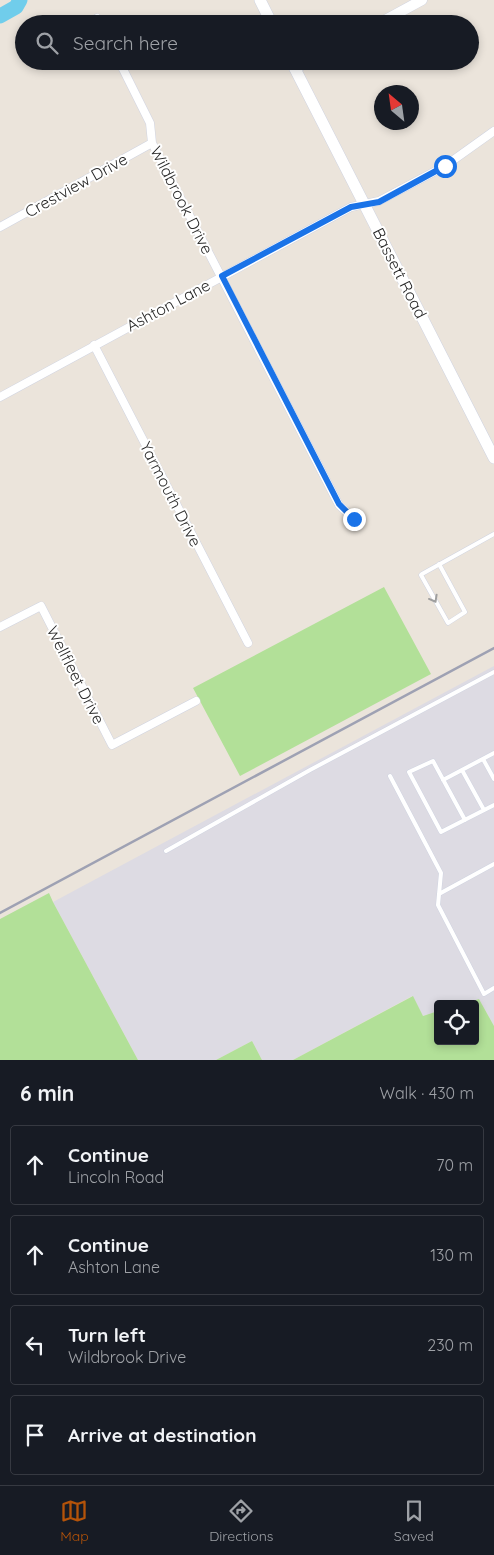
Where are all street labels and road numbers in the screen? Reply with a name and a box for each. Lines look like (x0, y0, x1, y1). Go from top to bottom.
street label: Wildbrook Drive (146, 143, 218, 257)
street label: Crestview Drive (21, 149, 131, 221)
street label: Bassett Road (369, 224, 431, 322)
street label: Ashton Lane (123, 275, 213, 335)
street label: Yarmouth Drive (136, 438, 206, 550)
street label: Wellfleet Drive (43, 623, 109, 727)

